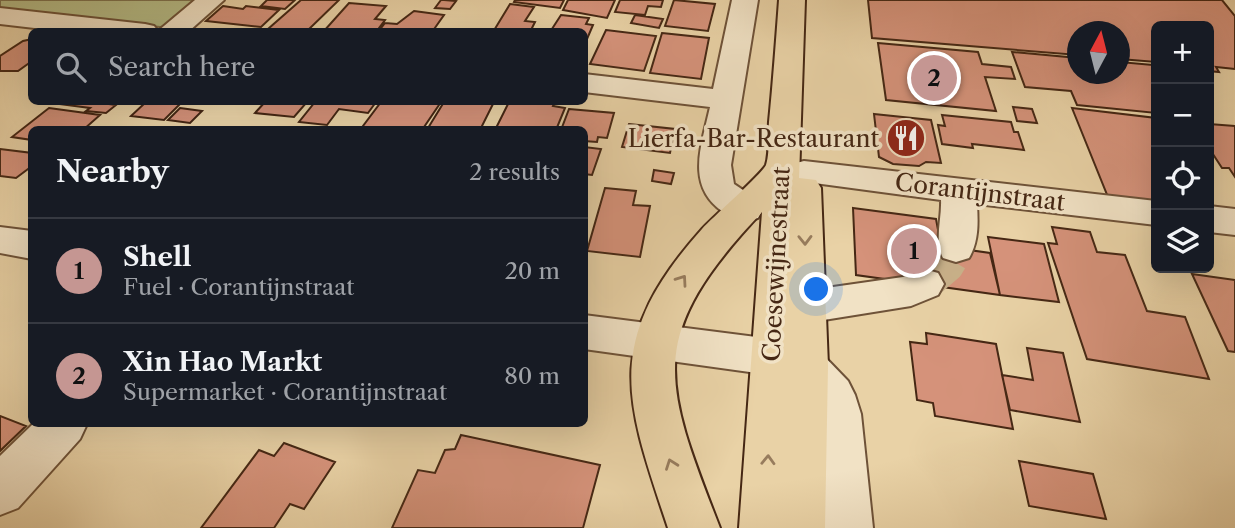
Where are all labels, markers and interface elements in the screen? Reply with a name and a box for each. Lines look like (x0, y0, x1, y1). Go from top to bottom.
north arrow (1067, 21, 1130, 84)
map controls (1151, 21, 1214, 273)
button: + (1151, 21, 1214, 84)
search box (28, 28, 588, 105)
icon: search (52, 48, 90, 86)
text: Search here (108, 51, 255, 83)
pin: 2 (911, 52, 957, 104)
button: − (1151, 84, 1214, 147)
restaurant icon: Lierfa-Bar-Restaurant (885, 117, 927, 159)
place label: Lierfa-Bar-Restaurant (628, 124, 880, 153)
button: locate (1151, 147, 1214, 210)
text: Nearby (56, 153, 169, 190)
text: 2 results (469, 158, 560, 186)
street label: Coesewijnestraat (756, 165, 796, 362)
street label: Corantijnstraat (893, 167, 1067, 217)
button: layers (1151, 210, 1214, 273)
pin: 1 (891, 225, 937, 277)
one-way arrow (797, 235, 813, 245)
text: Shell (123, 241, 191, 273)
text: 1 (74, 257, 84, 285)
text: 20 m (505, 257, 560, 285)
your location (799, 272, 833, 306)
text: Fuel · Corantijnstraat (123, 273, 354, 301)
one-way arrow (674, 275, 686, 288)
text: Xin Hao Markt (123, 346, 322, 378)
text: 2 (72, 362, 86, 390)
text: 80 m (504, 362, 560, 390)
text: Supermarket · Corantijnstraat (123, 378, 447, 406)
one-way arrow (760, 454, 775, 465)
one-way arrow (665, 458, 679, 470)

